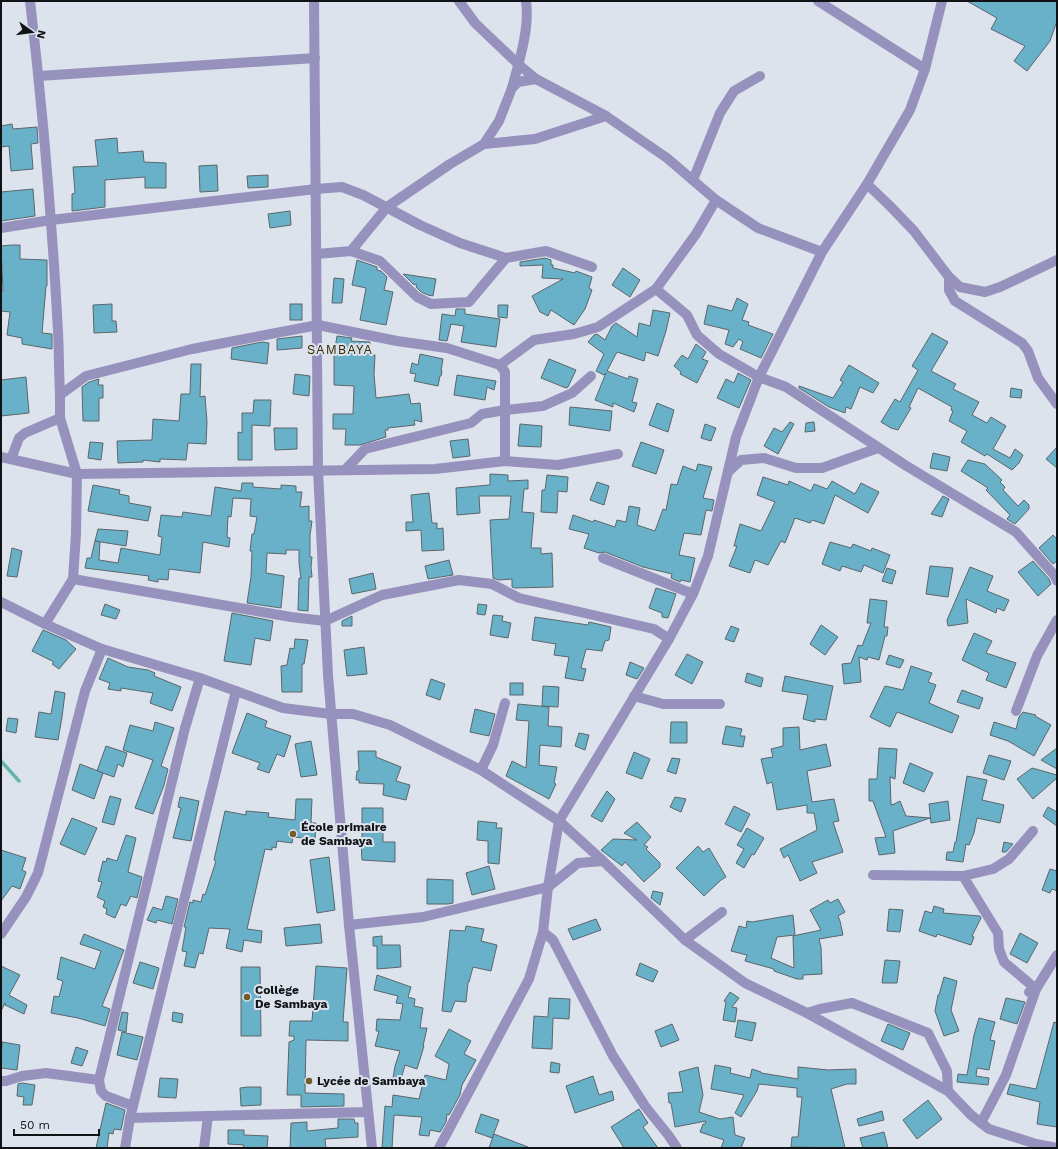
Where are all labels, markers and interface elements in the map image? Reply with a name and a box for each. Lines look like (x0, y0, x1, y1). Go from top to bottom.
north arrow (12, 12, 52, 52)
text: N (34, 29, 49, 40)
district label: SAMBAYA (307, 342, 373, 357)
place label: École primaire de Sambaya (301, 820, 387, 848)
marker: École primaire de Sambaya (288, 829, 298, 839)
place label: Collège De Sambaya (255, 983, 328, 1011)
marker: Collège De Sambaya (242, 992, 252, 1002)
place label: Lycée de Sambaya (317, 1074, 426, 1088)
marker: Lycée de Sambaya (304, 1076, 314, 1086)
scale bar (14, 1111, 99, 1137)
text: 50 m (20, 1118, 50, 1132)

